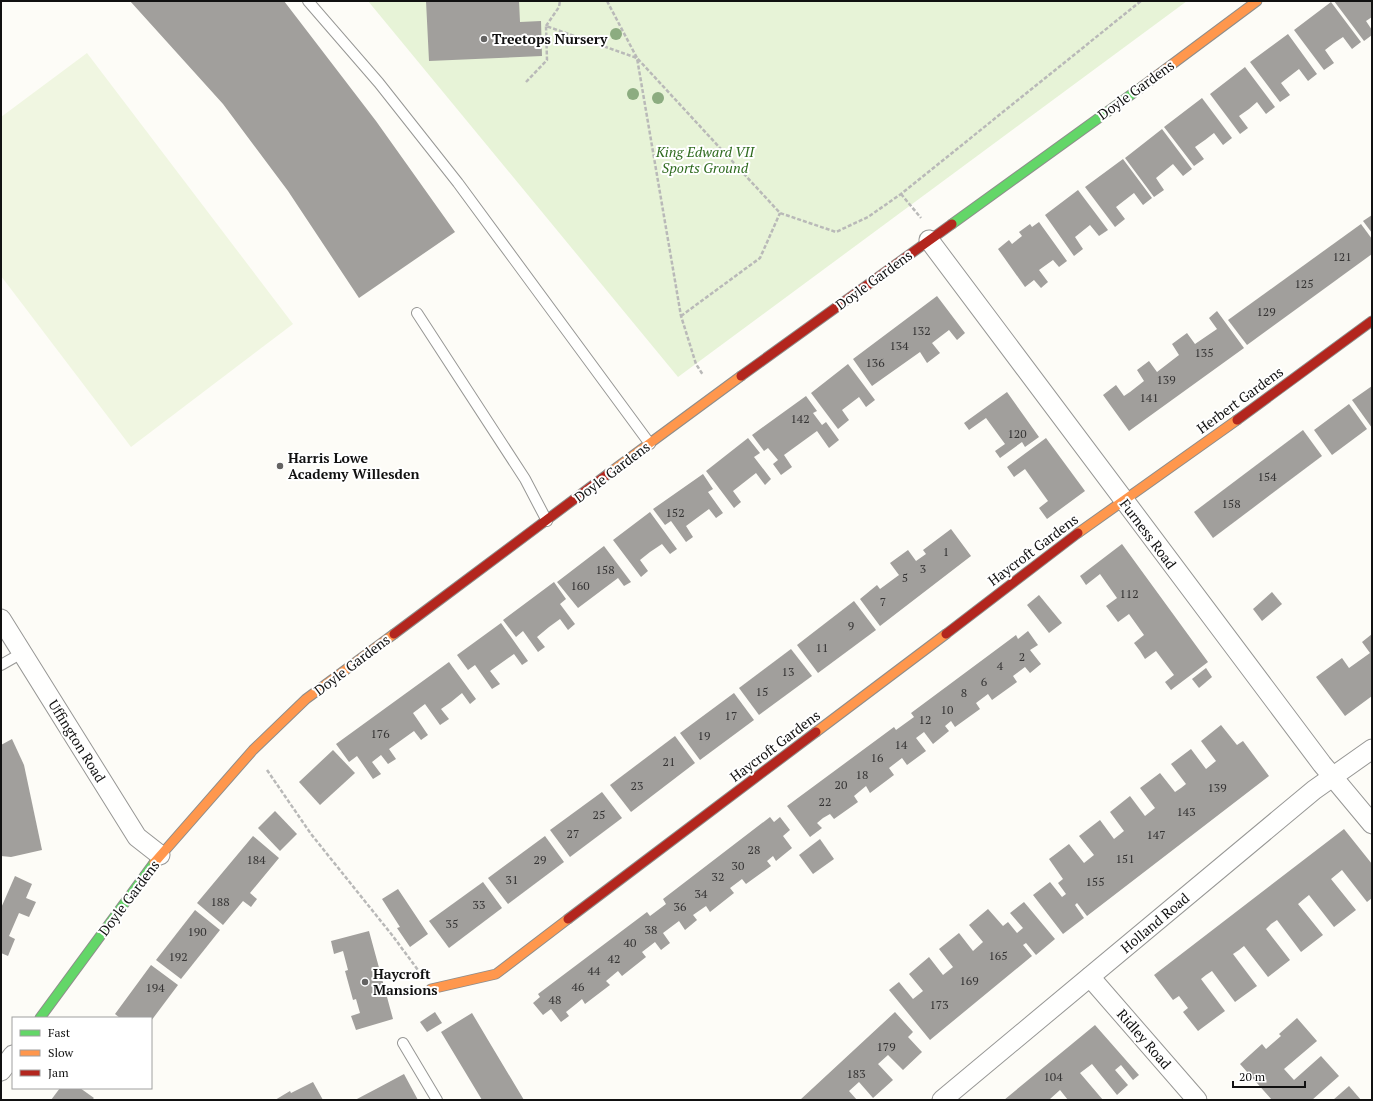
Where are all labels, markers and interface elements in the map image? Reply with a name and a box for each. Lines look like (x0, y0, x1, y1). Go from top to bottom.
place label: Treetops Nursery (492, 29, 608, 48)
marker: Treetops Nursery (479, 34, 489, 44)
street label: Doyle Gardens (1094, 55, 1178, 124)
park label: King Edward VII Sports Ground (655, 142, 755, 177)
street label: Doyle Gardens (832, 245, 916, 314)
house number: 121 (1332, 249, 1352, 264)
house number: 125 (1294, 276, 1314, 291)
house number: 129 (1256, 304, 1276, 319)
house number: 132 (911, 323, 931, 338)
house number: 134 (889, 338, 909, 353)
house number: 135 (1194, 345, 1214, 360)
house number: 136 (865, 355, 885, 370)
street label: Herbert Gardens (1193, 362, 1287, 437)
house number: 139 (1156, 372, 1176, 387)
house number: 141 (1139, 390, 1159, 405)
house number: 142 (790, 411, 810, 426)
house number: 120 (1007, 426, 1027, 441)
street label: Doyle Gardens (570, 437, 654, 506)
place label: Harris Lowe Academy Willesden (288, 448, 419, 483)
marker: Harris Lowe Academy Willesden (275, 461, 285, 471)
house number: 154 (1257, 469, 1277, 484)
street label: Furness Road (1116, 495, 1181, 573)
house number: 158 (1221, 496, 1241, 511)
house number: 152 (665, 505, 685, 520)
street label: Haycroft Gardens (984, 509, 1082, 590)
house number: 1 (943, 544, 949, 559)
house number: 3 (920, 561, 926, 576)
house number: 158 (595, 562, 615, 577)
house number: 5 (902, 570, 908, 585)
house number: 160 (570, 578, 590, 593)
house number: 112 (1119, 586, 1139, 601)
house number: 7 (880, 594, 886, 609)
house number: 9 (848, 618, 854, 633)
street label: Doyle Gardens (310, 630, 394, 699)
house number: 11 (816, 640, 828, 655)
house number: 2 (1019, 649, 1025, 664)
house number: 4 (997, 658, 1004, 673)
house number: 13 (782, 664, 794, 679)
house number: 6 (981, 674, 988, 689)
house number: 15 (756, 684, 768, 699)
house number: 8 (961, 685, 967, 700)
street label: Uffington Road (44, 696, 111, 786)
house number: 10 (941, 702, 953, 717)
street label: Haycroft Gardens (726, 705, 824, 786)
house number: 17 (725, 708, 737, 723)
house number: 12 (919, 712, 931, 727)
house number: 176 (370, 726, 390, 741)
house number: 19 (698, 728, 710, 743)
house number: 14 (895, 737, 908, 752)
house number: 16 (871, 750, 884, 765)
house number: 21 (663, 754, 675, 769)
house number: 18 (856, 767, 868, 782)
house number: 20 (835, 777, 847, 792)
house number: 23 (631, 778, 643, 793)
house number: 139 (1207, 780, 1227, 795)
house number: 22 (819, 794, 831, 809)
house number: 143 (1176, 804, 1196, 819)
house number: 25 (593, 807, 605, 822)
house number: 27 (567, 826, 579, 841)
house number: 147 (1146, 827, 1166, 842)
house number: 28 (748, 842, 760, 857)
house number: 151 (1115, 851, 1135, 866)
house number: 184 (246, 852, 266, 867)
house number: 29 (534, 852, 546, 867)
street label: Doyle Gardens (94, 856, 163, 940)
house number: 30 (732, 858, 744, 873)
house number: 32 (712, 869, 724, 884)
house number: 31 (506, 872, 518, 887)
house number: 155 (1085, 874, 1105, 889)
house number: 34 (695, 886, 708, 901)
street label: Holland Road (1116, 888, 1193, 957)
house number: 188 (210, 894, 230, 909)
house number: 33 (473, 897, 485, 912)
house number: 36 (674, 899, 687, 914)
house number: 35 (446, 916, 458, 931)
house number: 38 (645, 922, 657, 937)
house number: 190 (187, 924, 207, 939)
house number: 40 (624, 935, 636, 950)
house number: 165 (988, 948, 1008, 963)
house number: 192 (168, 949, 188, 964)
house number: 42 (608, 951, 620, 966)
house number: 44 (588, 963, 601, 978)
place label: Haycroft Mansions (373, 964, 437, 999)
house number: 169 (959, 973, 979, 988)
marker: Haycroft Mansions (360, 977, 370, 987)
house number: 46 (572, 979, 585, 994)
house number: 194 (145, 980, 165, 995)
house number: 48 (549, 992, 561, 1007)
house number: 173 (929, 997, 949, 1012)
street label: Ridley Road (1113, 1005, 1176, 1073)
legend (12, 1017, 152, 1089)
text: Fast (48, 1025, 71, 1040)
house number: 179 (876, 1039, 896, 1054)
text: Slow (48, 1045, 74, 1060)
scale bar (1233, 1063, 1305, 1089)
text: Jam (48, 1065, 69, 1080)
house number: 183 (846, 1066, 866, 1081)
house number: 104 (1043, 1069, 1063, 1084)
text: 20 m (1239, 1069, 1266, 1084)

